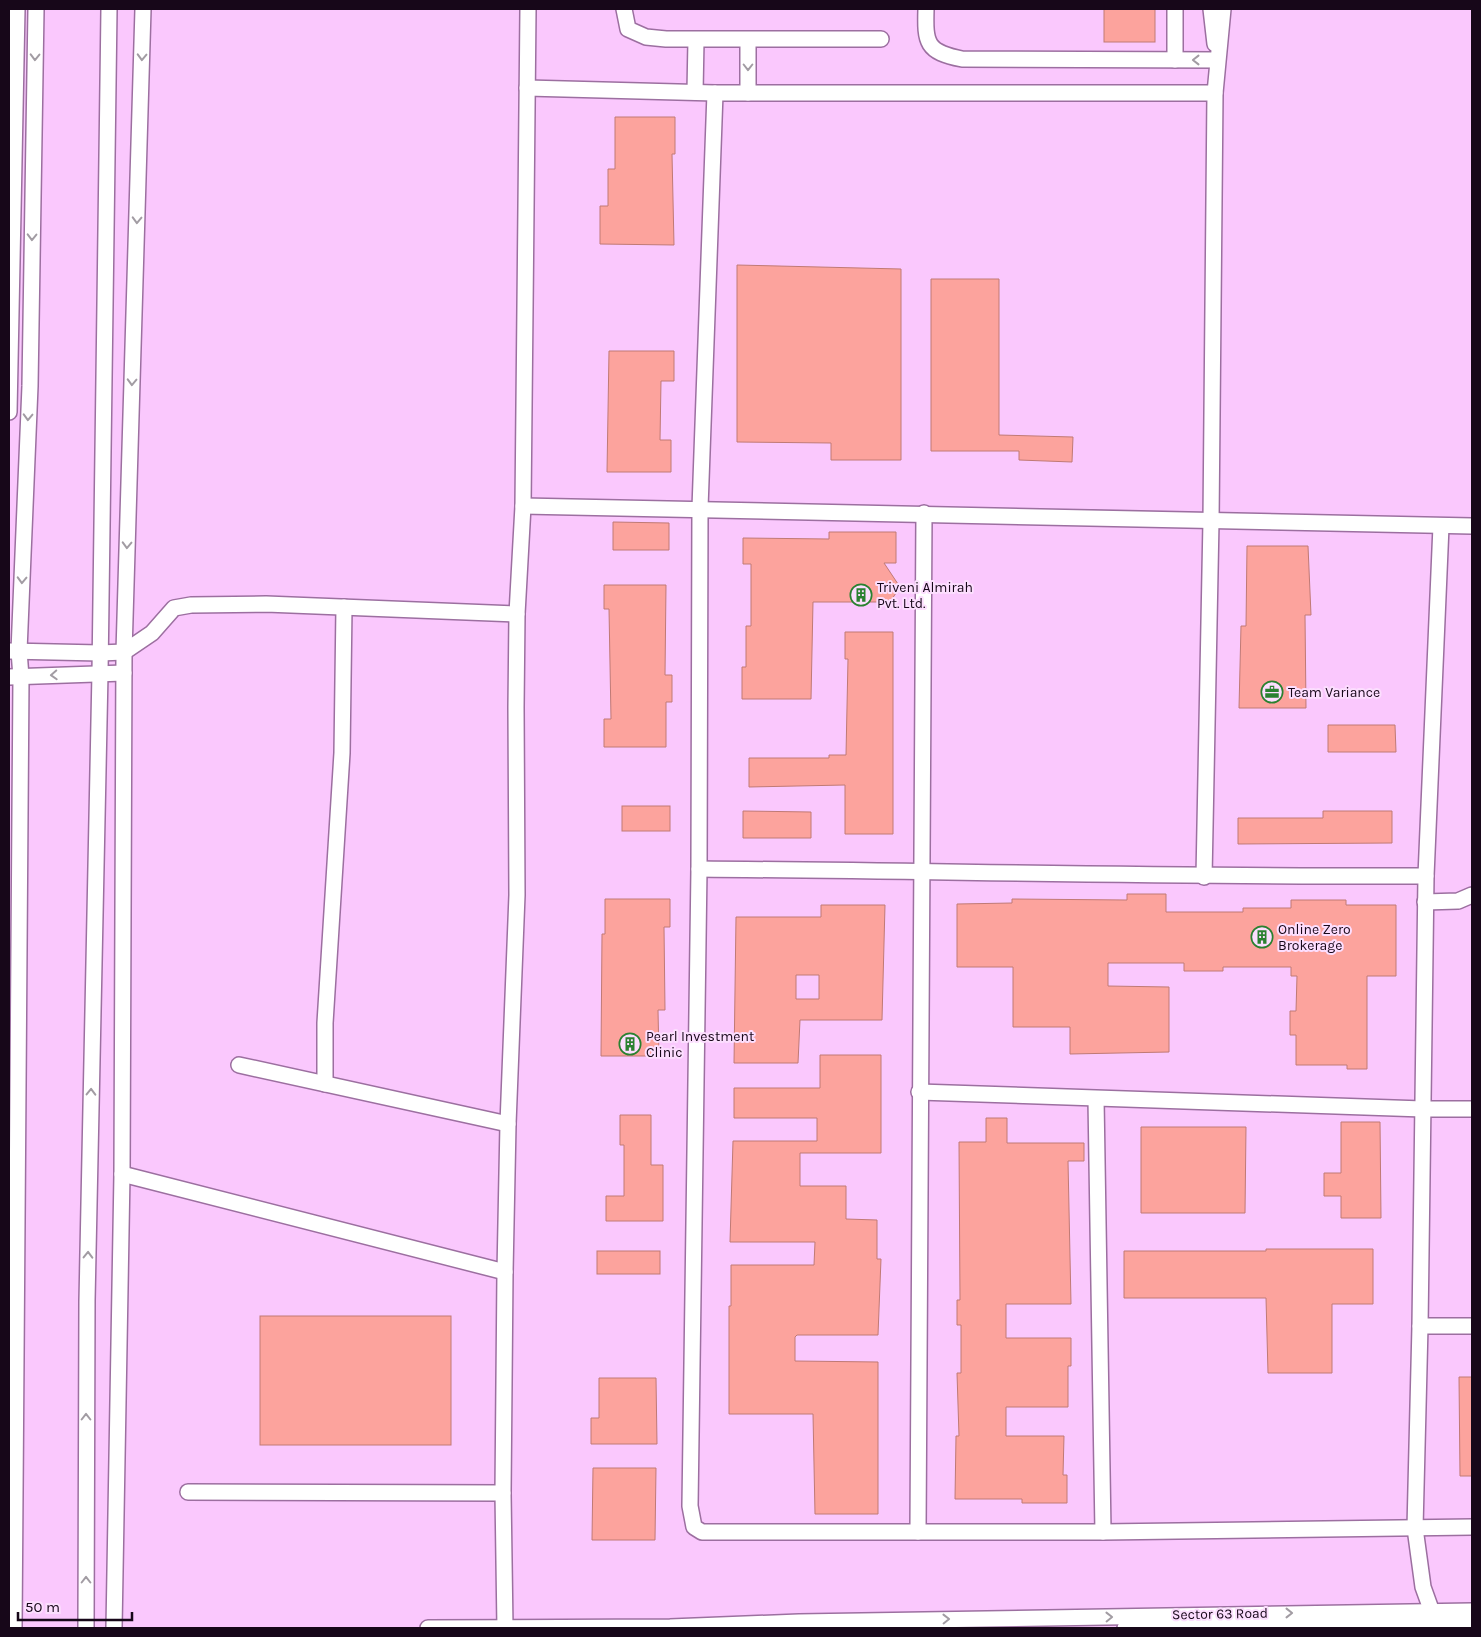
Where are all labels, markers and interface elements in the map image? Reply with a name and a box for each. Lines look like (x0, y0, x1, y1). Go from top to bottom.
one-way arrow (30, 54, 40, 62)
one-way arrow (136, 54, 147, 62)
one-way arrow (1192, 55, 1200, 65)
one-way arrow (743, 64, 753, 71)
one-way arrow (131, 216, 142, 224)
one-way arrow (27, 234, 37, 242)
one-way arrow (126, 379, 137, 387)
one-way arrow (23, 414, 34, 422)
one-way arrow (122, 541, 132, 549)
one-way arrow (17, 576, 27, 584)
place label: Triveni Almirah Pvt. Ltd. (877, 579, 973, 612)
building icon: Triveni Almirah Pvt. Ltd. (849, 583, 873, 607)
one-way arrow (50, 670, 58, 681)
office icon: Team Variance (1260, 680, 1284, 704)
place label: Team Variance (1288, 684, 1380, 701)
place label: Online Zero Brokerage (1278, 921, 1351, 954)
building icon: Online Zero Brokerage (1250, 925, 1274, 949)
place label: Pearl Investment Clinic (646, 1028, 754, 1061)
building icon: Pearl Investment Clinic (618, 1032, 642, 1056)
one-way arrow (86, 1088, 96, 1096)
one-way arrow (83, 1250, 93, 1258)
one-way arrow (81, 1413, 92, 1421)
one-way arrow (81, 1575, 91, 1583)
scale bar (18, 1590, 131, 1622)
text: 50 m (25, 1598, 60, 1616)
street label: Sector 63 Road (1172, 1605, 1268, 1623)
one-way arrow (1285, 1608, 1293, 1618)
one-way arrow (1105, 1611, 1113, 1622)
one-way arrow (942, 1614, 950, 1624)

